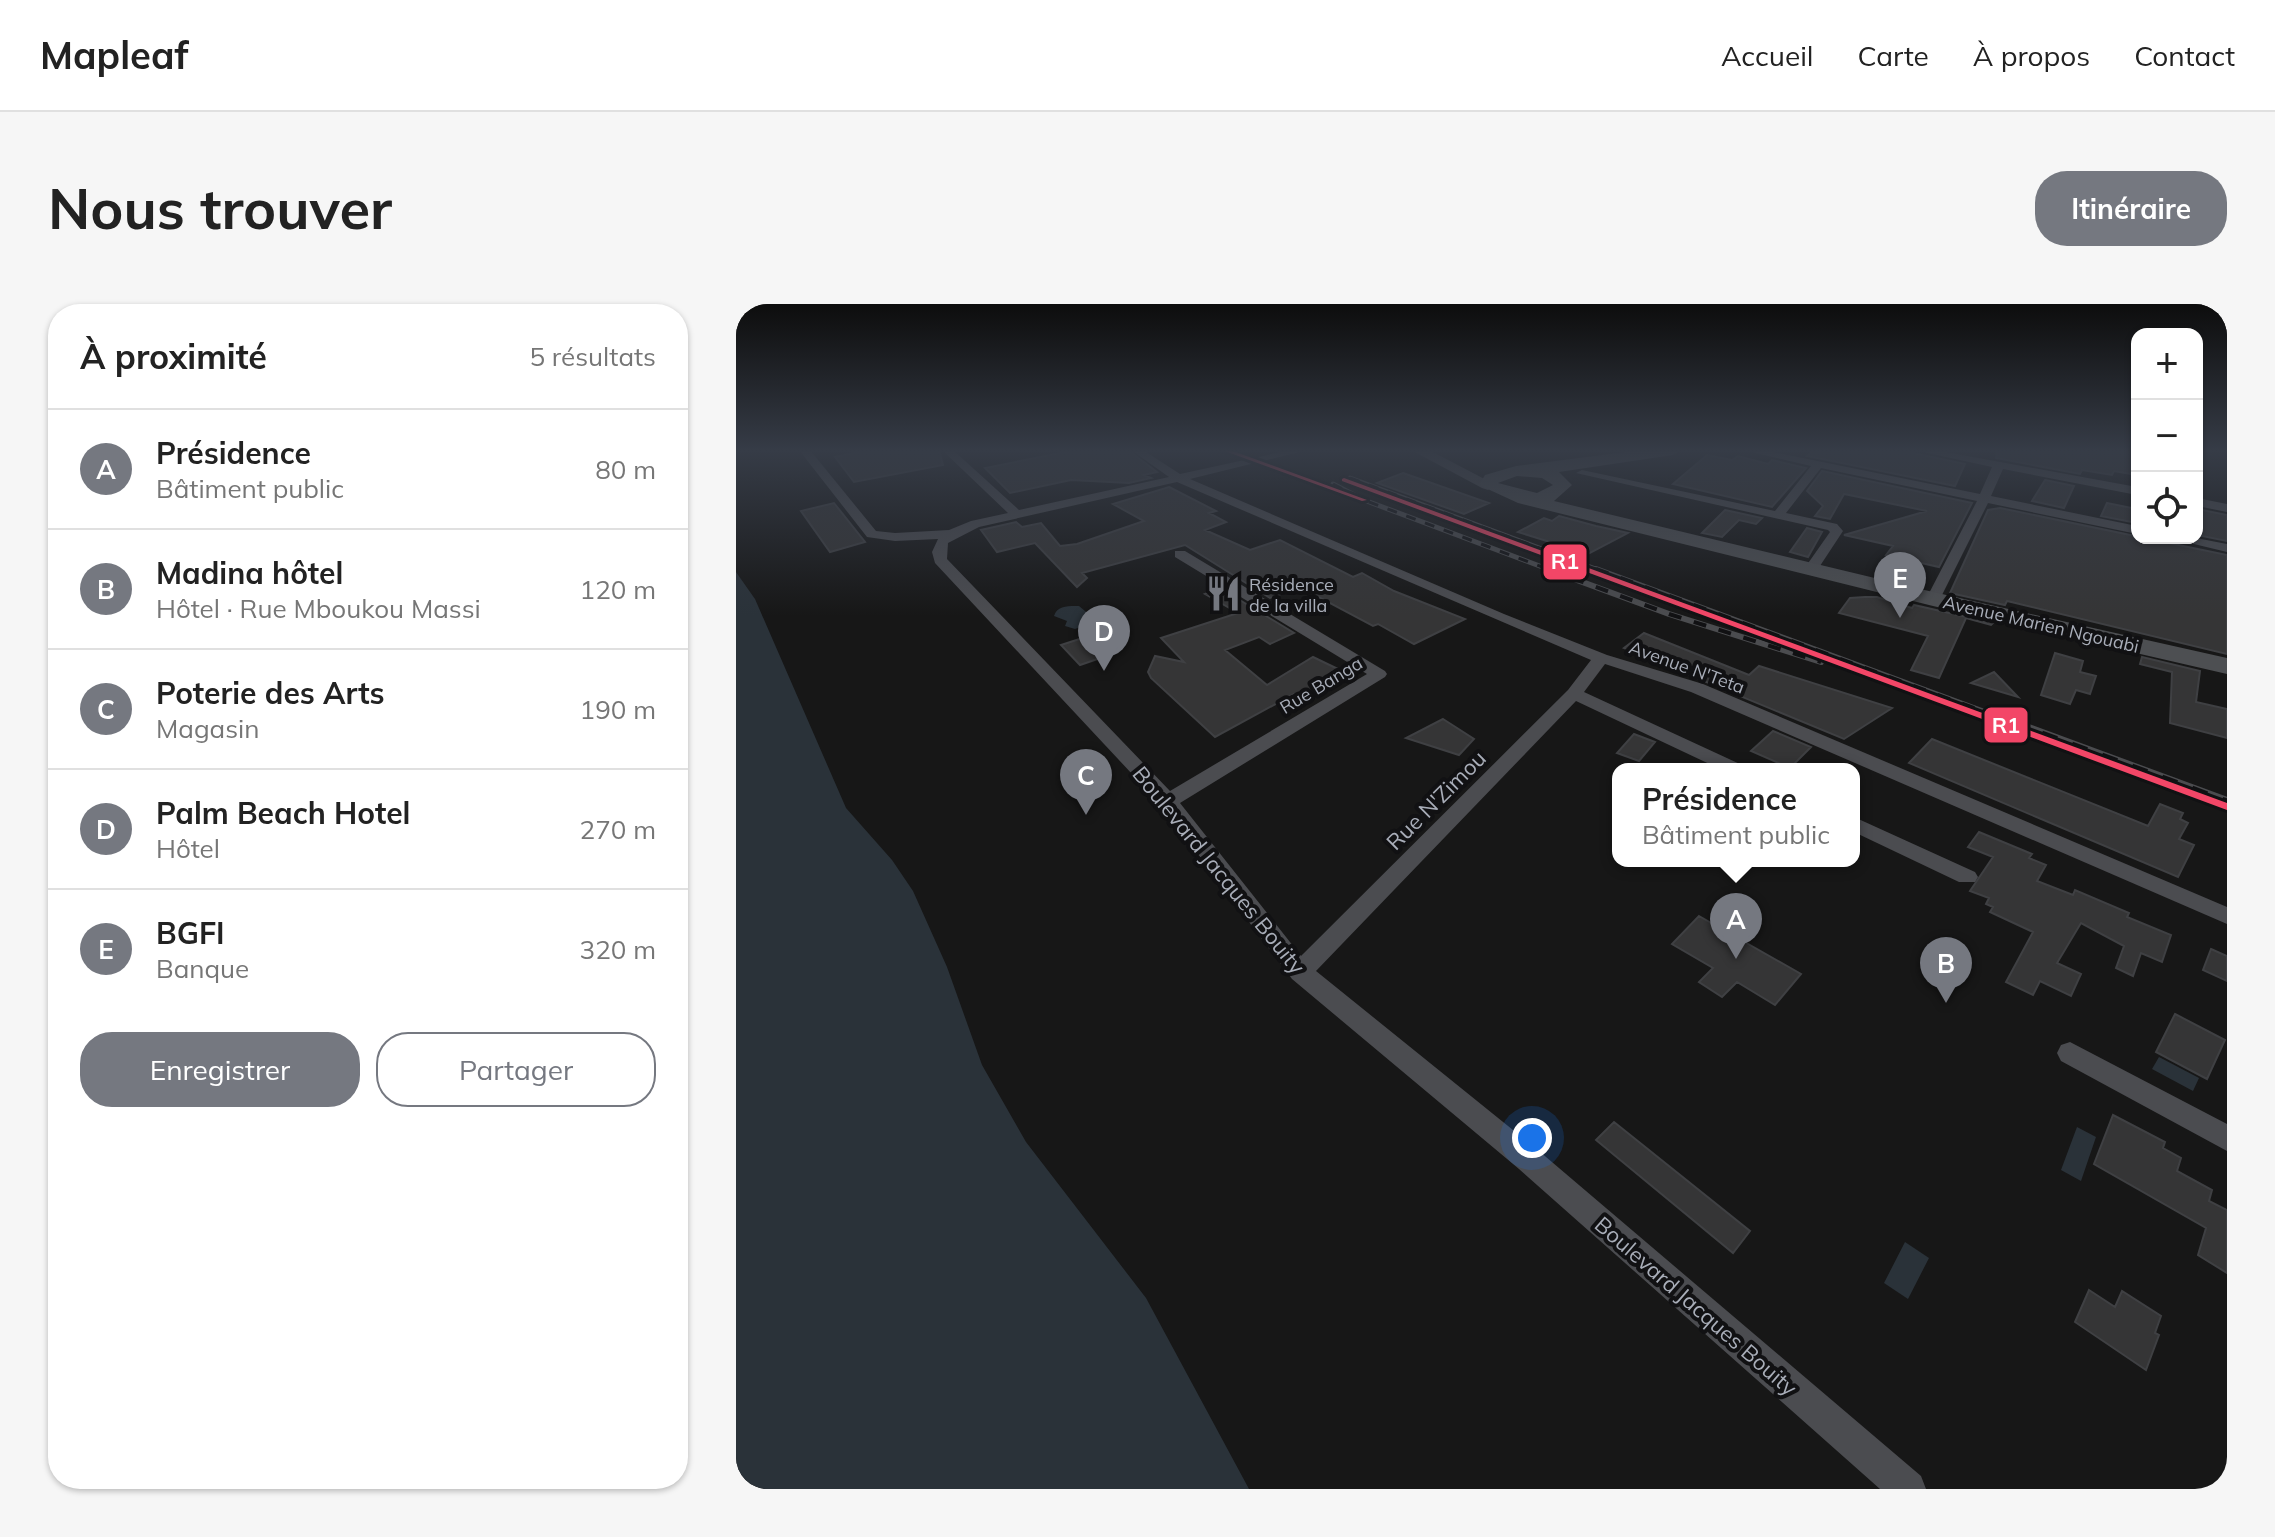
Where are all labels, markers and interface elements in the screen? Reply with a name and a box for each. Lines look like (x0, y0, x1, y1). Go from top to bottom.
text: Mapleaf (40, 31, 188, 79)
text: Accueil (1721, 38, 1814, 73)
text: Carte (1858, 38, 1929, 73)
text: À propos (1973, 38, 2090, 73)
text: Contact (2134, 38, 2235, 73)
button: Itinéraire (2035, 171, 2227, 246)
text: Nous trouver (48, 173, 392, 243)
map controls (2131, 328, 2203, 544)
button: + (2131, 328, 2203, 400)
text: À proximité (80, 335, 267, 378)
text: 5 résultats (529, 340, 656, 373)
button: − (2131, 400, 2203, 472)
text: Présidence (156, 434, 311, 472)
text: A (96, 453, 116, 486)
text: 80 m (595, 453, 656, 486)
text: Bâtiment public (156, 472, 344, 505)
button: locate (2131, 472, 2203, 544)
line badge: R1 (1542, 543, 1588, 581)
text: R1 (1551, 547, 1579, 575)
pin: E (1874, 552, 1926, 618)
text: Madina hôtel (156, 554, 343, 592)
text: B (97, 573, 115, 606)
text: 120 m (580, 573, 656, 606)
place label: Résidence de la villa (1249, 573, 1334, 617)
restaurant icon: Résidence de la villa (1204, 575, 1242, 613)
street label: Avenue Marien Ngouabi (1941, 590, 2141, 658)
text: Hôtel · Rue Mboukou Massi (156, 592, 481, 625)
pin: D (1078, 605, 1130, 671)
street label: Avenue N'Teta (1626, 635, 1748, 699)
street label: Rue Banga (1275, 651, 1367, 719)
text: Poterie des Arts (156, 674, 385, 712)
text: C (97, 693, 115, 726)
text: 190 m (580, 693, 656, 726)
line badge: R1 (1983, 706, 2029, 744)
text: R1 (1992, 711, 2020, 739)
text: Magasin (156, 712, 260, 745)
street label: Rue N'Zimou (1380, 744, 1492, 856)
pin: C (1060, 749, 1112, 815)
street label: Boulevard Jacques Bouity (1127, 760, 1312, 980)
popup (1612, 763, 1860, 867)
text: Présidence (1642, 780, 1797, 818)
text: Palm Beach Hotel (156, 794, 410, 832)
text: D (96, 813, 116, 846)
text: 270 m (580, 813, 656, 846)
text: Bâtiment public (1642, 818, 1830, 851)
text: Hôtel (156, 832, 220, 865)
pin: A (1710, 893, 1762, 959)
text: BGFI (156, 914, 225, 952)
text: E (98, 933, 114, 966)
text: 320 m (580, 933, 656, 966)
pin: B (1920, 937, 1972, 1003)
text: Banque (156, 952, 249, 985)
button: Enregistrer (80, 1032, 360, 1107)
button: Partager (376, 1032, 656, 1107)
your location (1512, 1118, 1552, 1158)
street label: Boulevard Jacques Bouity (1589, 1210, 1803, 1402)

